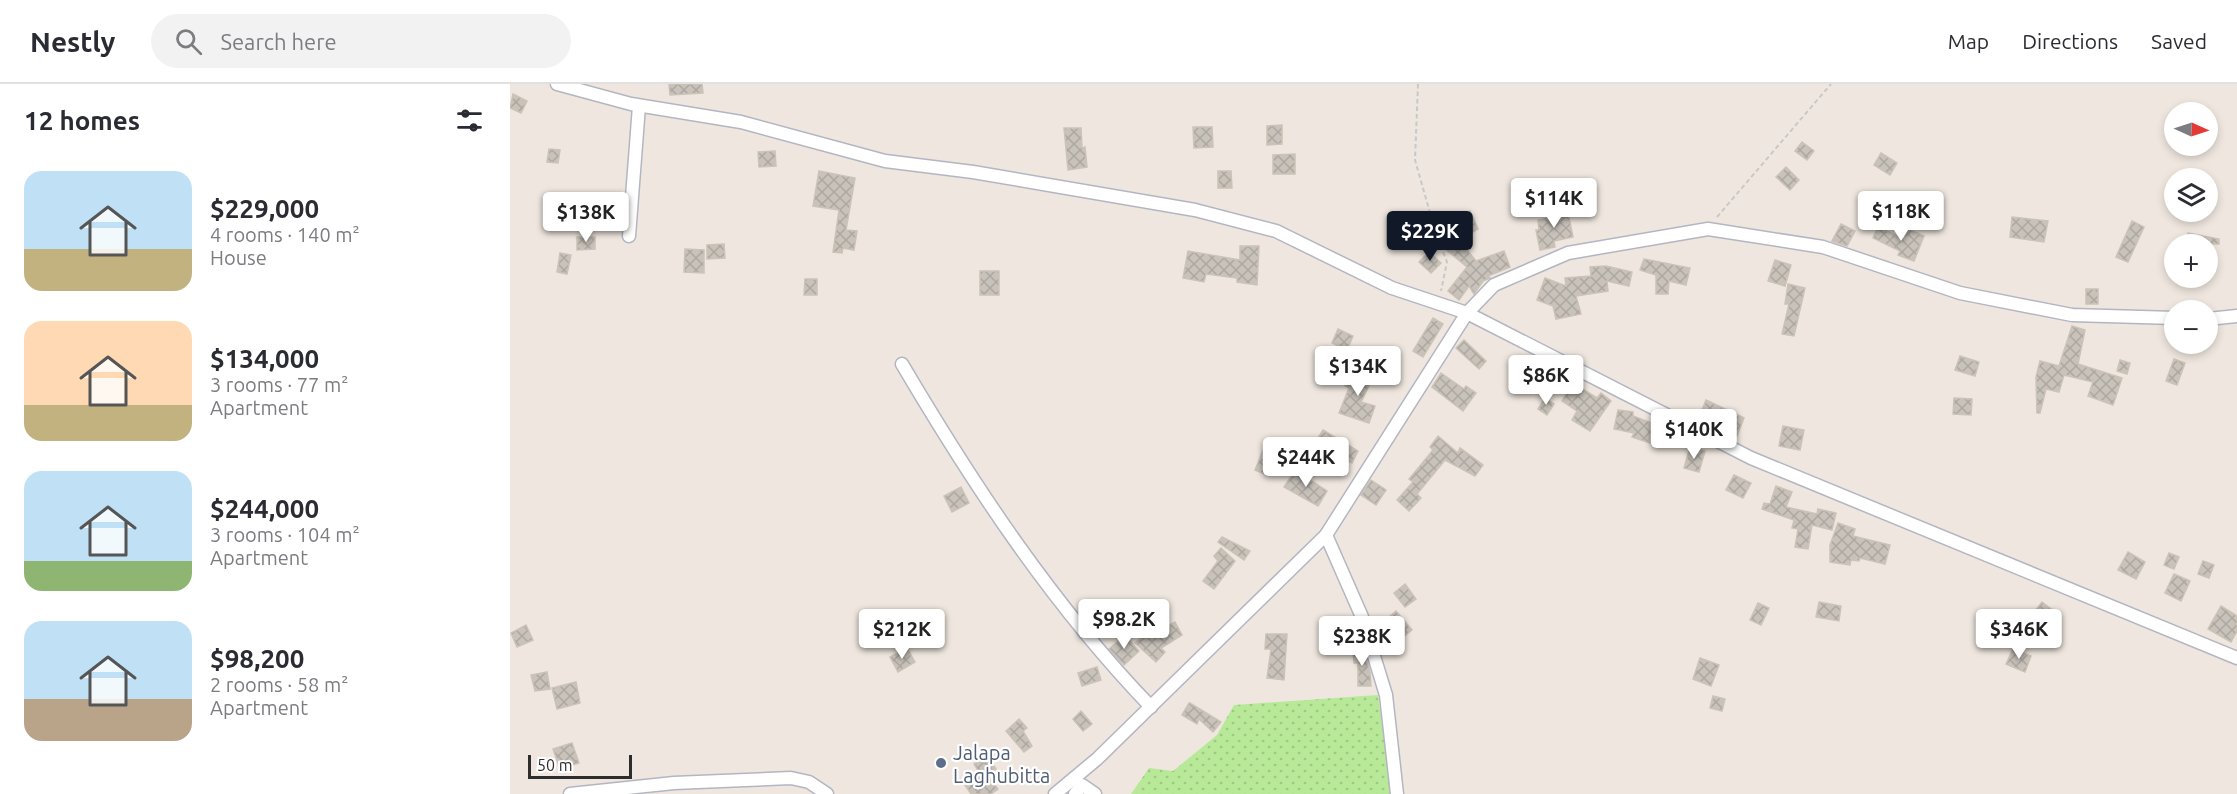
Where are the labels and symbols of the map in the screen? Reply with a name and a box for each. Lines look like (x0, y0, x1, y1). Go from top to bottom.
north arrow (2164, 102, 2218, 156)
pin: $114K (1512, 178, 1596, 229)
pin: $118K (1859, 191, 1943, 242)
pin: $138K (544, 192, 628, 243)
pin: $229K (1388, 211, 1472, 262)
pin: $134K (1316, 346, 1400, 397)
pin: $86K (1510, 355, 1582, 406)
pin: $140K (1652, 409, 1736, 460)
pin: $244K (1264, 437, 1348, 488)
pin: $98.2K (1075, 599, 1173, 650)
pin: $212K (860, 609, 944, 660)
pin: $346K (1977, 609, 2061, 660)
pin: $238K (1320, 616, 1404, 667)
place label: Jalapa Laghubitta (953, 741, 1050, 787)
scale bar (528, 752, 632, 780)
marker: Jalapa Laghubitta (934, 756, 948, 770)

